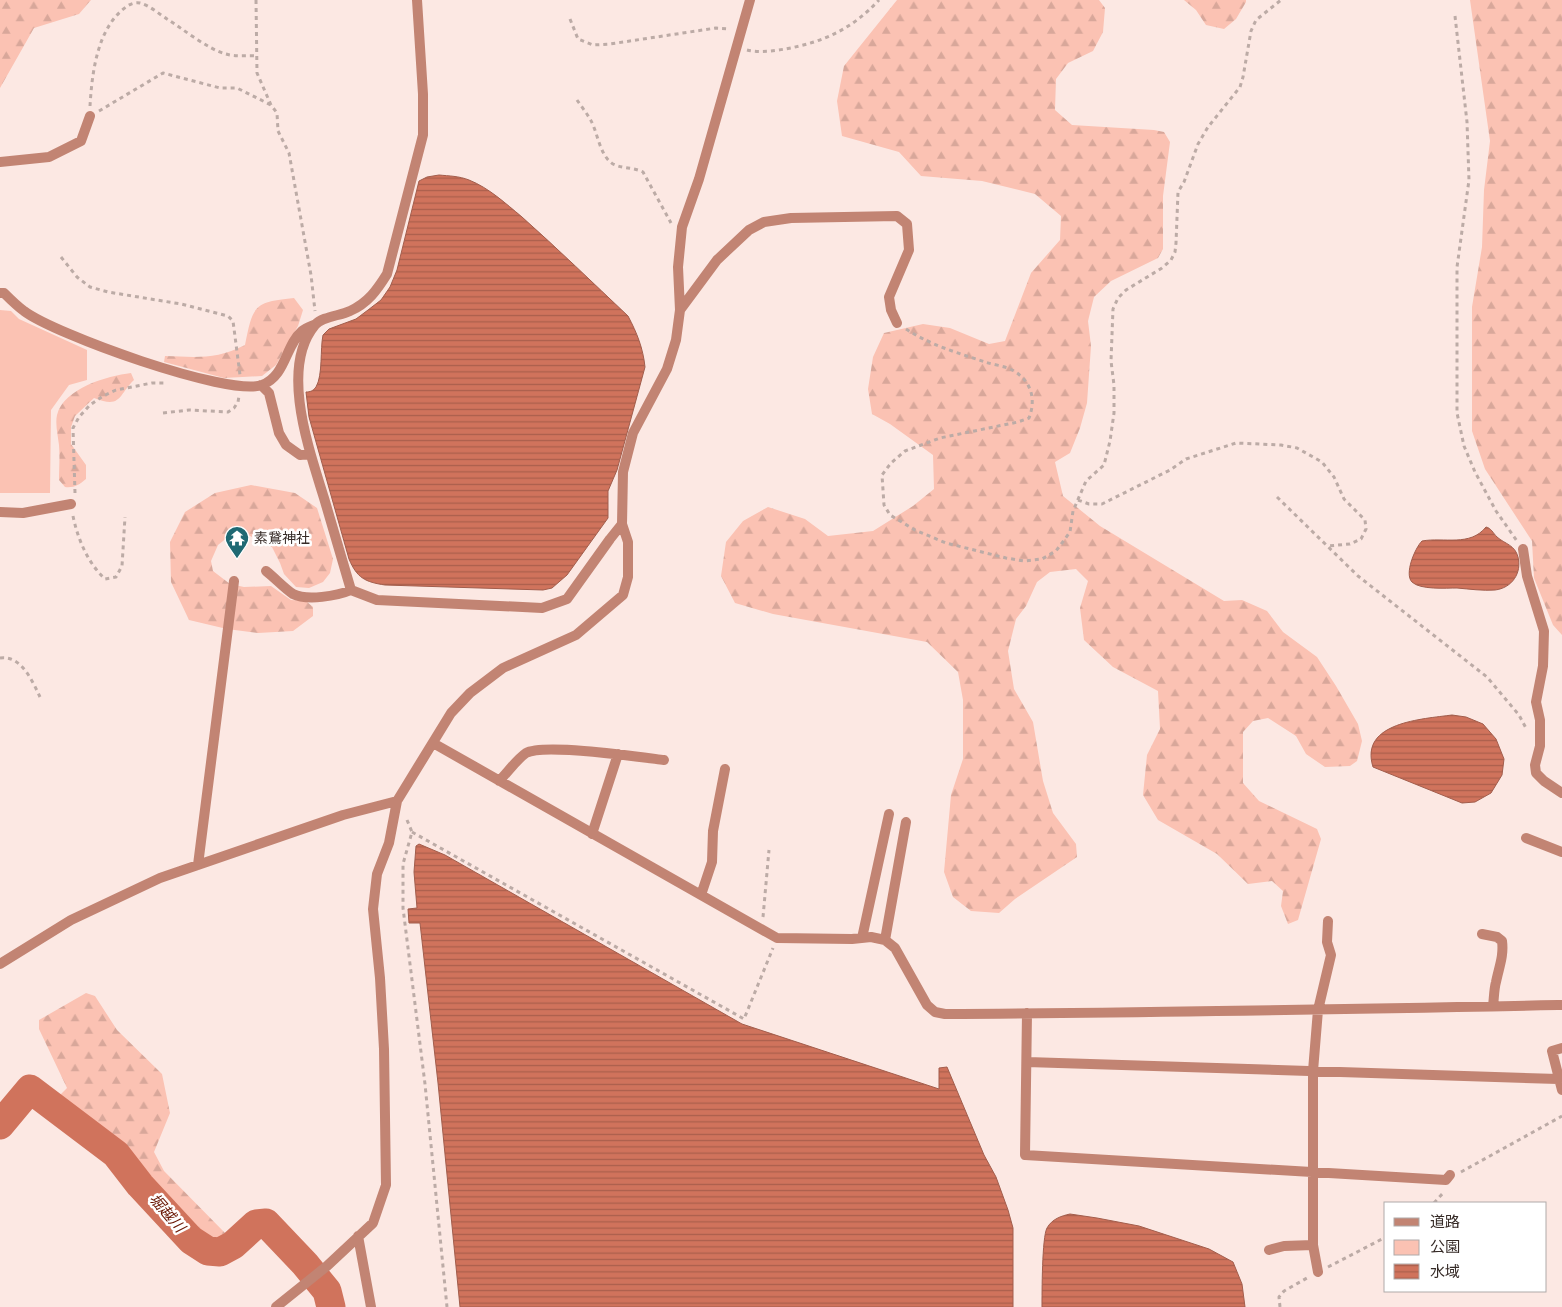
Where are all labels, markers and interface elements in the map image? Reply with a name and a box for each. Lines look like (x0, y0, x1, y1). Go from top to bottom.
temple icon: 素鵞神社 (224, 525, 250, 559)
place label: 素鵞神社 (254, 529, 310, 548)
water label: 堀越川 (145, 1189, 191, 1238)
legend (1384, 1202, 1547, 1292)
text: 道路 (1430, 1212, 1460, 1232)
text: 公園 (1430, 1237, 1460, 1257)
text: 水域 (1430, 1262, 1460, 1282)

